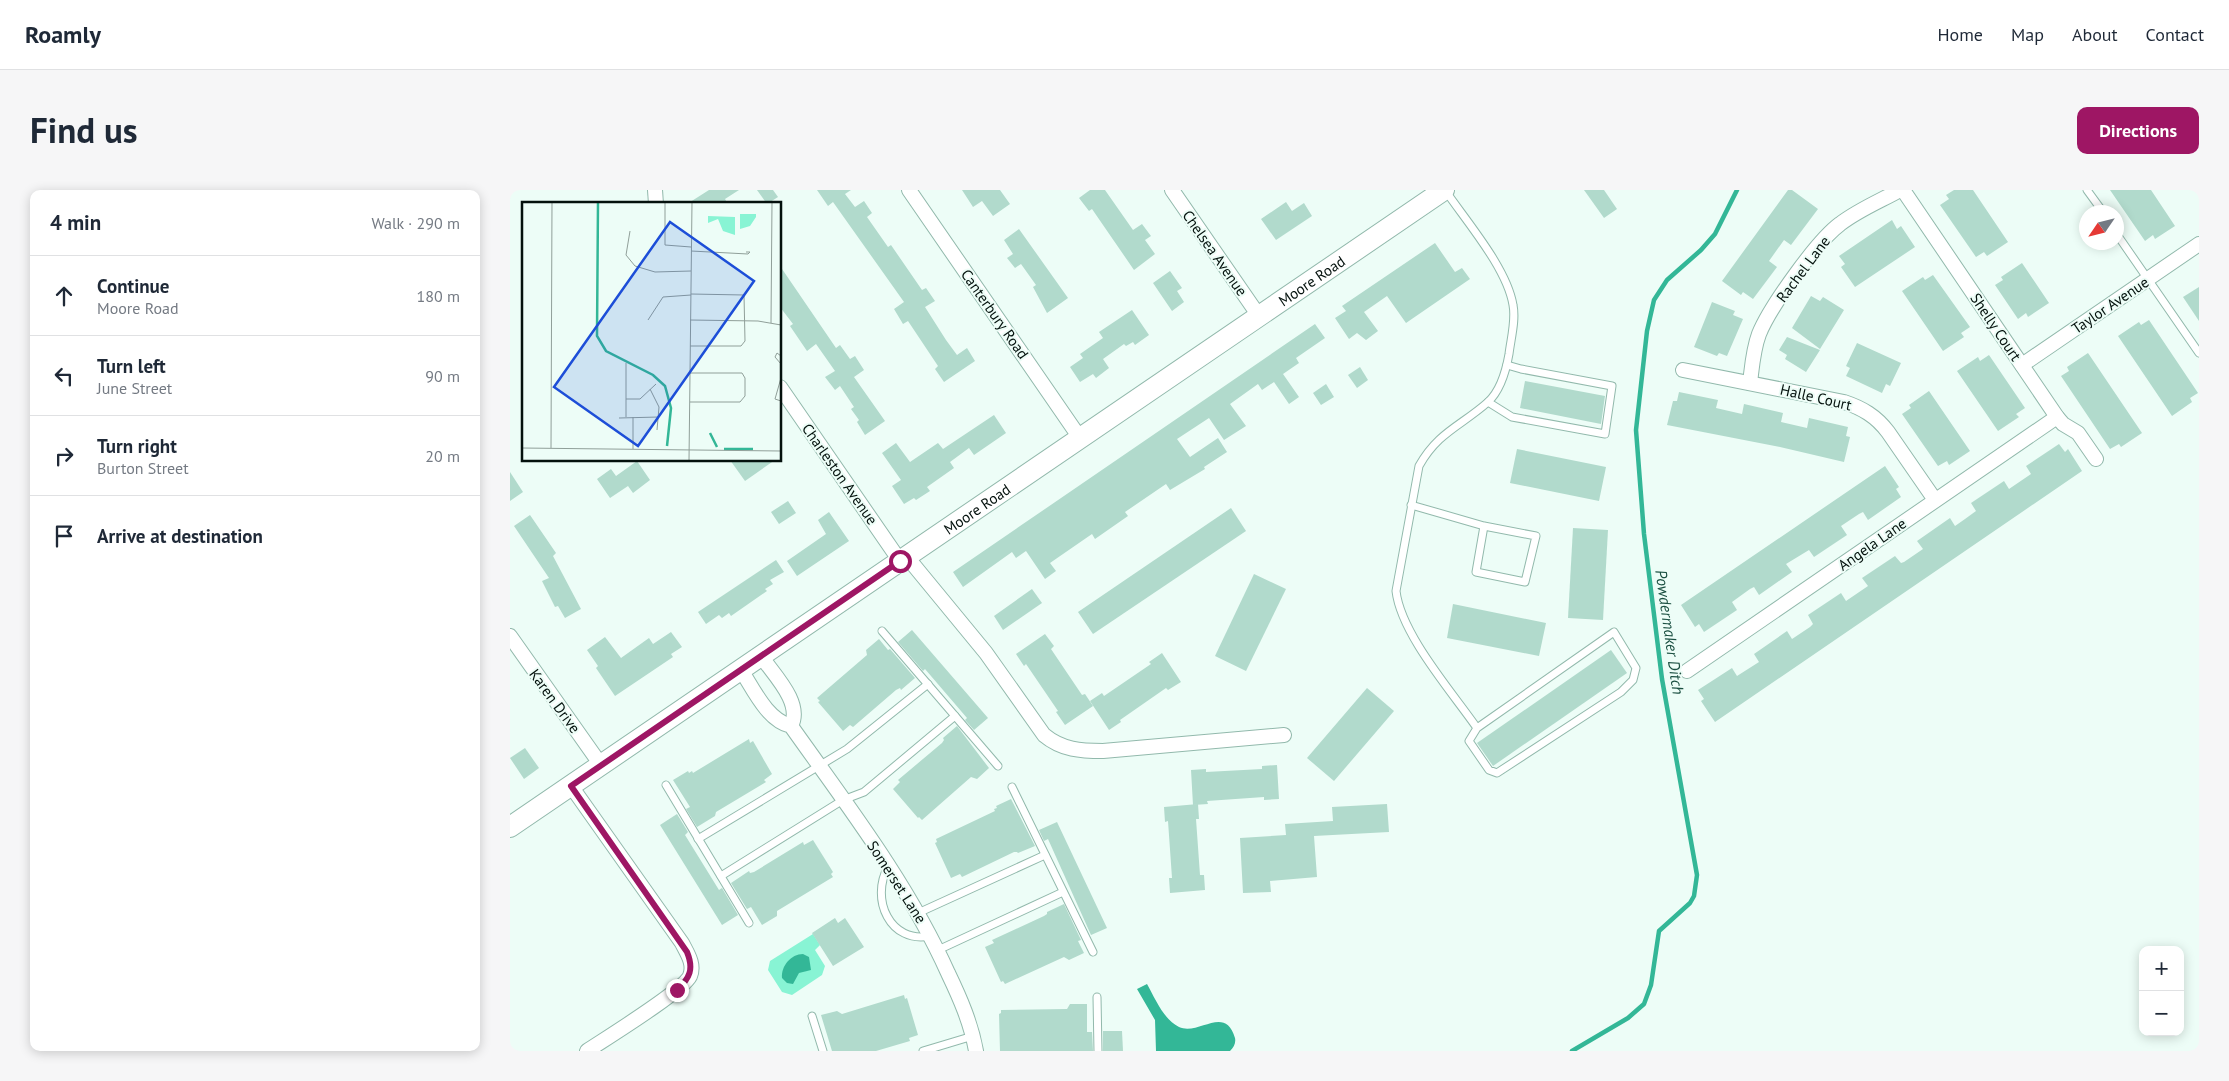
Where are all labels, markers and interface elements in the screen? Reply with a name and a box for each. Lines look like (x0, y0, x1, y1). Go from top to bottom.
text: Roamly (25, 19, 101, 50)
text: Home (1937, 23, 1983, 46)
text: Map (2011, 23, 2044, 46)
text: About (2072, 23, 2118, 46)
text: Contact (2146, 23, 2204, 46)
text: Find us (30, 107, 138, 153)
button: Directions (2077, 107, 2199, 154)
inset map (522, 202, 781, 461)
north arrow (2079, 205, 2124, 250)
street label: Chelsea Avenue (1178, 206, 1252, 300)
text: 4 min (50, 209, 101, 236)
text: Walk · 290 m (371, 213, 460, 233)
street label: Rachel Lane (1772, 232, 1834, 306)
street label: Moore Road (1274, 251, 1348, 310)
street label: Canterbury Road (957, 266, 1033, 362)
street label: Taylor Avenue (2068, 272, 2152, 338)
text: Continue (97, 274, 169, 298)
icon: ahead (50, 282, 78, 310)
text: 180 m (417, 286, 460, 306)
street label: Shelly Court (1966, 289, 2026, 365)
text: Moore Road (97, 298, 179, 318)
text: Turn left (97, 354, 166, 378)
icon: left (50, 362, 78, 390)
text: 90 m (425, 366, 460, 386)
text: June Street (97, 378, 172, 398)
street label: Halle Court (1778, 380, 1854, 414)
street label: Charleston Avenue (798, 420, 882, 528)
text: Turn right (97, 434, 177, 458)
icon: right (50, 442, 78, 470)
text: 20 m (425, 446, 460, 466)
text: Burton Street (97, 458, 189, 478)
street label: Moore Road (940, 479, 1014, 538)
street label: Angela Lane (1834, 514, 1910, 574)
icon: arrive (50, 522, 78, 550)
text: Arrive at destination (97, 524, 263, 548)
route start (889, 550, 912, 573)
water label: Powdermaker Ditch (1651, 568, 1689, 696)
street label: Karen Drive (525, 665, 585, 737)
street label: Somerset Lane (863, 837, 931, 927)
map controls (2139, 946, 2184, 1036)
button: + (2139, 946, 2184, 991)
route end (666, 979, 689, 1002)
button: − (2139, 991, 2184, 1036)

